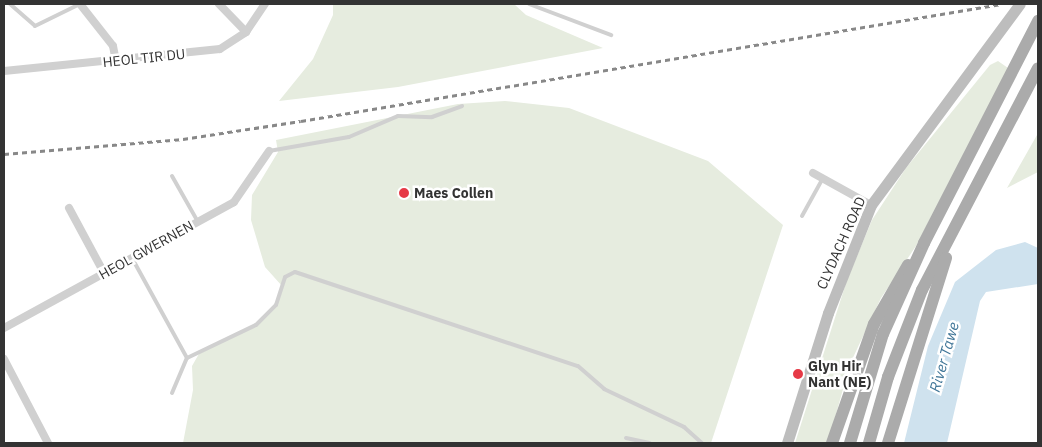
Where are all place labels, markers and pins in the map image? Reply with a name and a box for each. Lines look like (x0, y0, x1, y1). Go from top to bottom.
place label: Maes Collen (414, 185, 493, 201)
marker: Maes Collen (398, 187, 410, 199)
place label: Glyn Hir Nant (NE) (808, 358, 871, 391)
marker: Glyn Hir Nant (NE) (792, 368, 804, 380)

